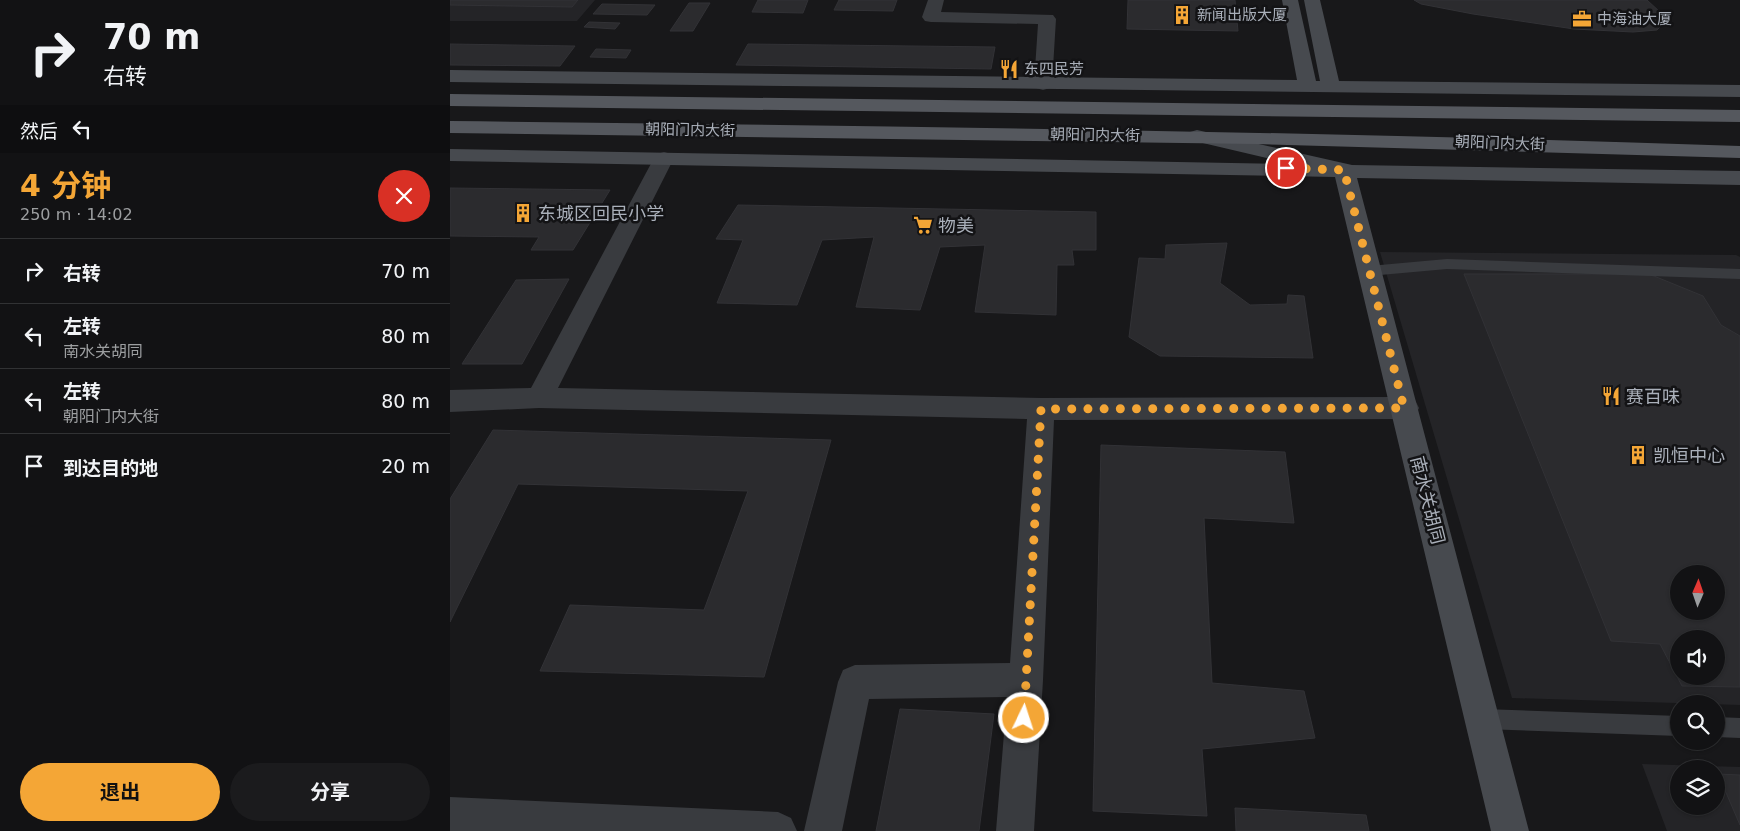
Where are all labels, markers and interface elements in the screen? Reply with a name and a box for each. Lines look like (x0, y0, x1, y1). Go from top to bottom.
building icon: 新闻出版大厦 (1171, 4, 1193, 26)
place label: 新闻出版大厦 (1197, 6, 1287, 24)
office icon: 中海油大厦 (1571, 8, 1593, 30)
place label: 中海油大厦 (1597, 10, 1672, 28)
text: 70 m (103, 17, 200, 57)
icon: right (20, 20, 85, 85)
restaurant icon: 东四民芳 (998, 58, 1020, 80)
place label: 东四民芳 (1024, 60, 1084, 78)
text: 右转 (103, 64, 147, 89)
icon: left (68, 115, 96, 143)
text: 然后 (20, 120, 58, 142)
street label: 朝阳门内大街 (645, 120, 735, 140)
street label: 朝阳门内大街 (1050, 125, 1140, 145)
street label: 朝阳门内大街 (1455, 132, 1545, 154)
pin (1265, 147, 1307, 189)
icon: arrive (1272, 154, 1300, 182)
text: 4 分钟 (20, 168, 111, 203)
button: close (378, 170, 430, 222)
building icon: 东城区回民小学 (512, 202, 534, 224)
place label: 东城区回民小学 (538, 203, 664, 224)
text: 250 m · 14:02 (20, 205, 133, 224)
supermarket icon: 物美 (912, 214, 934, 236)
place label: 物美 (938, 215, 974, 236)
icon: right (20, 257, 48, 285)
text: 70 m (381, 260, 430, 282)
text: 右转 (63, 262, 101, 284)
text: 左转 (63, 315, 101, 337)
icon: left (20, 322, 48, 350)
text: 80 m (381, 325, 430, 347)
text: 南水关胡同 (63, 342, 143, 361)
text: 左转 (63, 380, 101, 402)
restaurant icon: 赛百味 (1600, 385, 1622, 407)
place label: 赛百味 (1626, 386, 1680, 407)
icon: left (20, 387, 48, 415)
text: 80 m (381, 390, 430, 412)
text: 朝阳门内大街 (63, 407, 159, 426)
building icon: 凯恒中心 (1627, 444, 1649, 466)
place label: 凯恒中心 (1653, 445, 1725, 466)
icon: arrive (20, 452, 48, 480)
street label: 南水关胡同 (1407, 454, 1449, 546)
text: 20 m (381, 455, 430, 477)
text: 到达目的地 (63, 457, 158, 479)
north arrow (1670, 565, 1725, 620)
map controls (1670, 565, 1725, 815)
button: sound (1670, 630, 1725, 685)
position arrow (997, 691, 1049, 743)
button: search (1670, 695, 1725, 750)
button: layers (1670, 760, 1725, 815)
button: 退出 (20, 763, 220, 821)
button: 分享 (230, 763, 430, 821)

